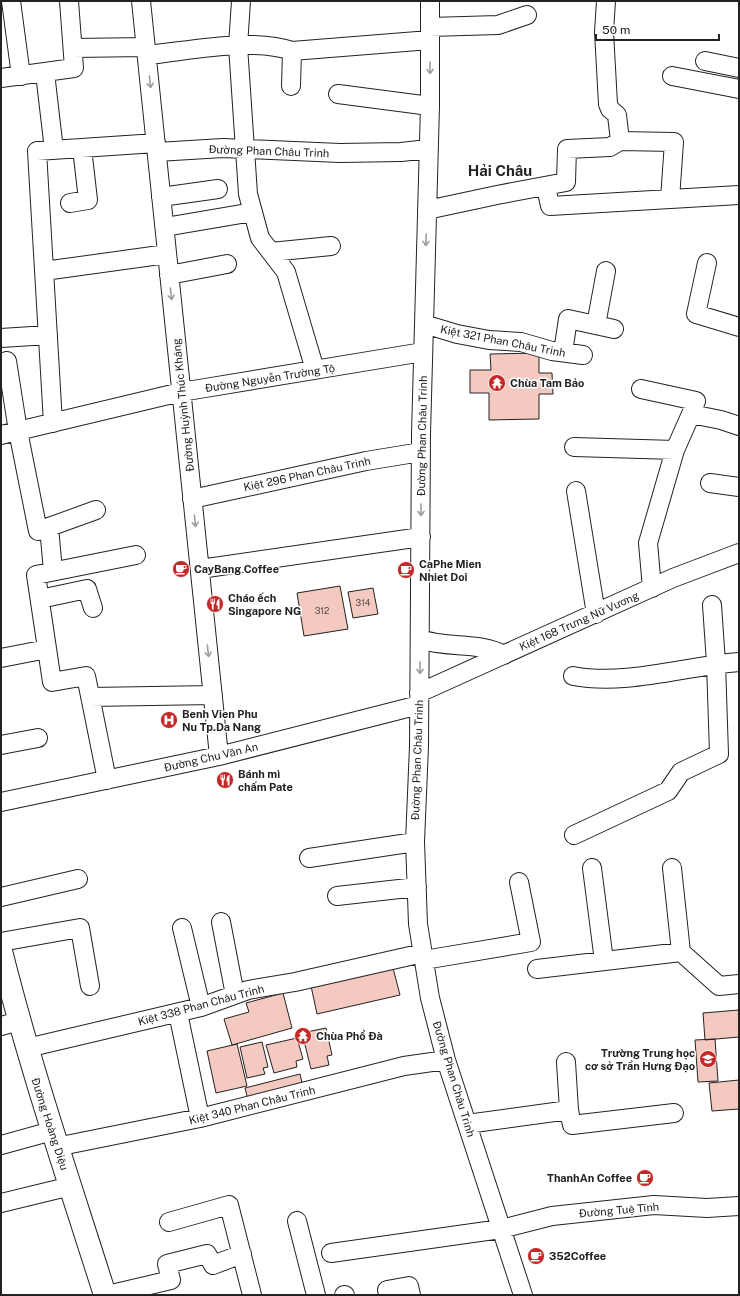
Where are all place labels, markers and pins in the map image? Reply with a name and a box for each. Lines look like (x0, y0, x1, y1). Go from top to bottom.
temple icon: Chùa Tam Bảo (487, 373, 507, 393)
place label: Chùa Tam Bảo (510, 377, 584, 389)
place label: CaPhe Mien Nhiet Doi (419, 558, 481, 583)
cafe icon: CayBang Coffee (171, 559, 191, 579)
cafe icon: CaPhe Mien Nhiet Doi (396, 560, 416, 580)
place label: CayBang Coffee (194, 563, 279, 575)
place label: Cháo ếch Singapore NG (228, 592, 301, 617)
restaurant icon: Cháo ếch Singapore NG (205, 594, 225, 614)
place label: Benh Vien Phu Nu Tp.Da Nang (182, 708, 261, 733)
hospital icon: Benh Vien Phu Nu Tp.Da Nang (159, 710, 179, 730)
place label: Bánh mì chấm Pate (238, 768, 293, 793)
restaurant icon: Bánh mì chấm Pate (215, 770, 235, 790)
temple icon: Chùa Phổ Đà (293, 1026, 313, 1046)
place label: Chùa Phổ Đà (316, 1029, 383, 1042)
place label: Trường Trung học cơ sở Trần Hưng Đạo (585, 1047, 695, 1073)
school or university icon: Trường Trung học cơ sở Trần Hưng Đạo (698, 1049, 718, 1069)
cafe icon: ThanhAn Coffee (635, 1168, 655, 1188)
place label: ThanhAn Coffee (547, 1172, 632, 1184)
cafe icon: 352Coffee (526, 1246, 546, 1266)
place label: 352Coffee (549, 1250, 606, 1262)

